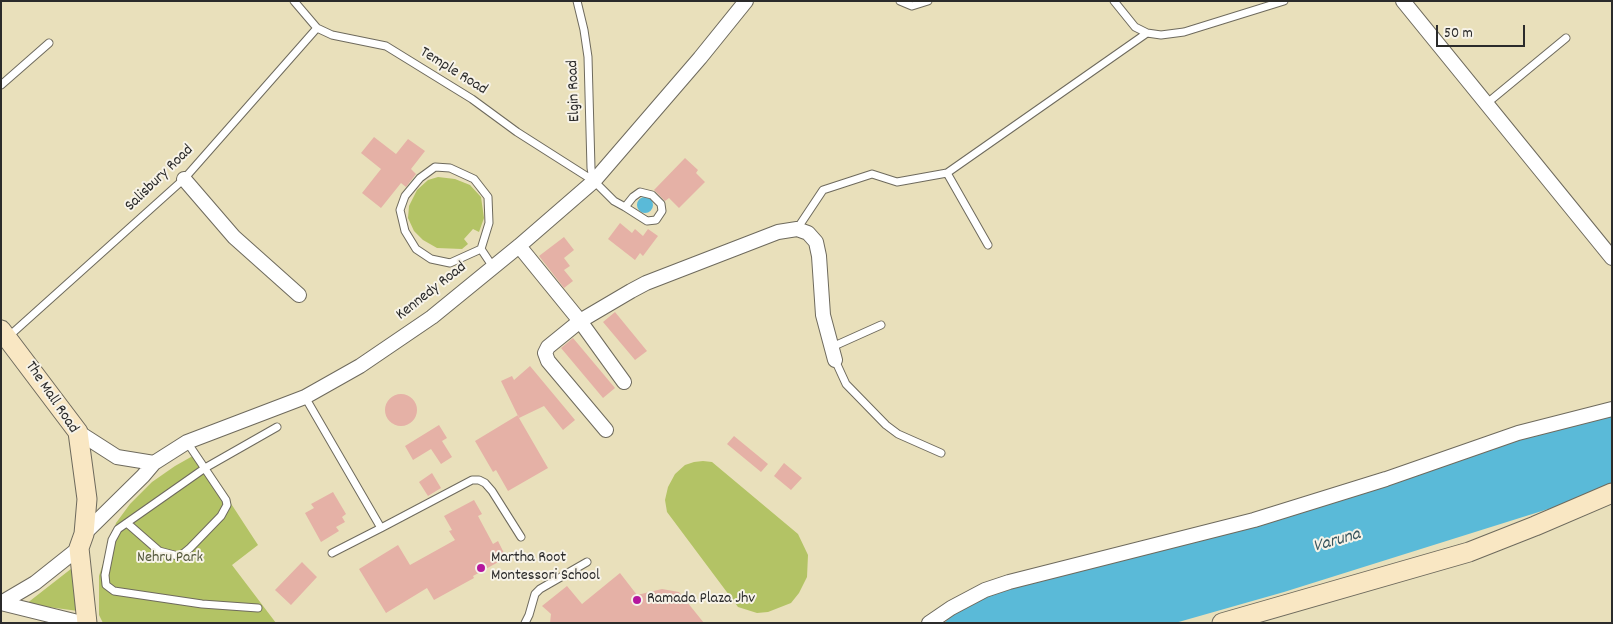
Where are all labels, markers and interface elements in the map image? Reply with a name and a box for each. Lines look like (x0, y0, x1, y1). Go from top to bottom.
scale bar (1438, 15, 1527, 47)
text: 50 m (1444, 23, 1473, 45)
street label: Temple Road (416, 44, 490, 100)
street label: Elgin Road (564, 60, 586, 122)
street label: Salisbury Road (122, 142, 198, 216)
street label: Kennedy Road (393, 259, 471, 325)
street label: The Mall Road (20, 358, 82, 438)
water label: Varuna (1311, 525, 1363, 559)
park label: Nehru Park (137, 549, 203, 569)
place label: Martha Root Montessori School (491, 549, 600, 587)
marker: Martha Root Montessori School (475, 562, 487, 574)
place label: Ramada Plaza Jhv (647, 590, 755, 610)
marker: Ramada Plaza Jhv (631, 594, 643, 606)

